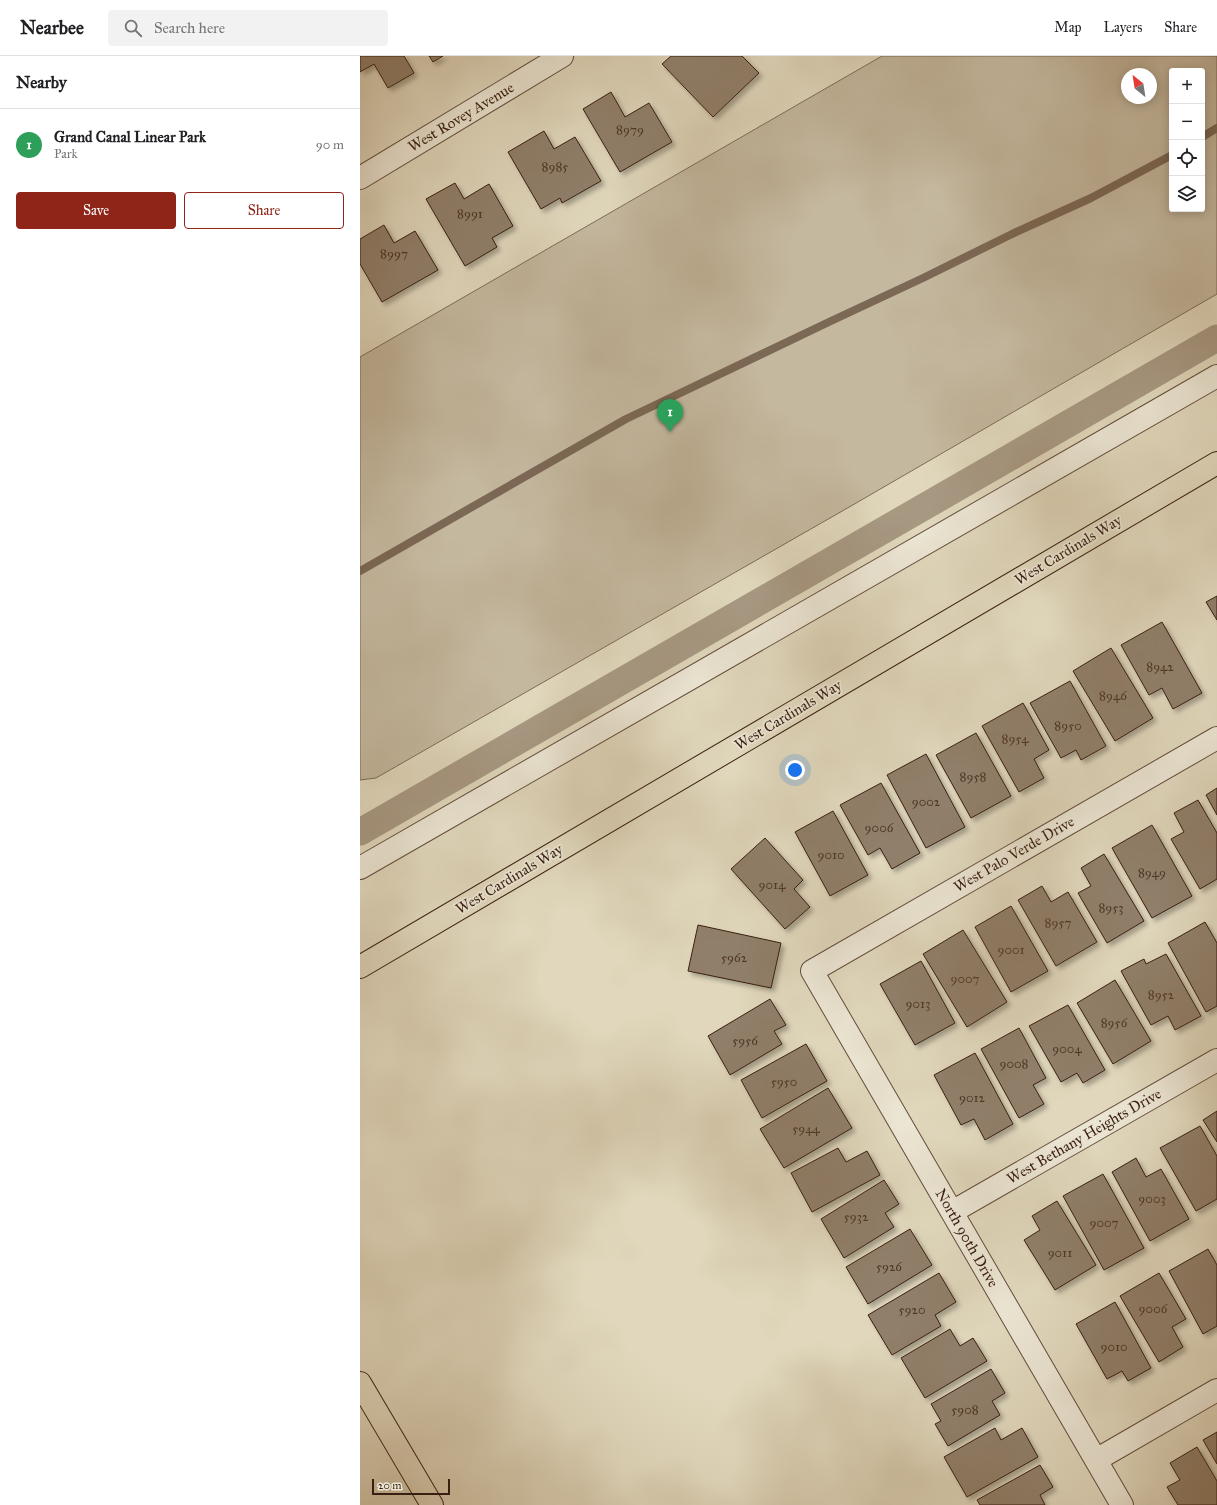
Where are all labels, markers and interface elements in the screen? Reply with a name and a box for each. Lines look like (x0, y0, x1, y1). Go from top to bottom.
search box (108, 10, 388, 46)
text: Nearbee (20, 16, 84, 39)
icon: search (122, 17, 144, 39)
text: Search here (154, 19, 225, 37)
text: Map (1054, 19, 1082, 36)
text: Layers (1104, 19, 1142, 36)
text: Share (1164, 19, 1197, 36)
north arrow (1121, 68, 1157, 104)
map controls (1169, 68, 1205, 212)
button: + (1169, 68, 1205, 104)
text: Nearby (16, 72, 67, 93)
street label: West Rovey Avenue (405, 78, 517, 156)
button: − (1169, 104, 1205, 140)
house number: 8979 (616, 122, 644, 138)
text: Grand Canal Linear Park (54, 128, 206, 146)
text: 1 (26, 137, 32, 153)
text: 90 m (316, 137, 344, 153)
button: locate (1169, 140, 1205, 176)
text: Park (54, 146, 78, 162)
house number: 8985 (542, 159, 568, 175)
button: layers (1169, 176, 1205, 212)
button: Save (16, 192, 176, 229)
button: Share (184, 192, 344, 229)
house number: 8991 (457, 206, 483, 222)
house number: 8997 (380, 246, 408, 262)
pin: 1 (657, 399, 683, 432)
street label: West Cardinals Way (1011, 510, 1126, 589)
house number: 8942 (1146, 659, 1174, 675)
street label: West Cardinals Way (731, 675, 846, 754)
house number: 8946 (1099, 688, 1127, 704)
house number: 8950 (1054, 718, 1082, 734)
house number: 8954 (1002, 731, 1029, 747)
your location (785, 760, 805, 780)
house number: 8958 (960, 769, 987, 785)
house number: 9002 (912, 794, 941, 810)
street label: West Palo Verde Drive (950, 812, 1078, 896)
house number: 9006 (865, 820, 894, 836)
street label: West Cardinals Way (452, 839, 567, 918)
house number: 9010 (817, 847, 845, 863)
house number: 8949 (1138, 865, 1166, 881)
house number: 9014 (759, 877, 786, 893)
house number: 8953 (1098, 900, 1124, 916)
house number: 8957 (1045, 915, 1071, 931)
house number: 9001 (997, 942, 1025, 958)
house number: 5962 (721, 950, 748, 966)
house number: 9007 (950, 971, 980, 987)
house number: 8952 (1148, 987, 1175, 1003)
house number: 9013 (906, 996, 930, 1012)
house number: 8956 (1101, 1015, 1128, 1031)
house number: 5956 (732, 1033, 758, 1049)
house number: 9004 (1052, 1041, 1082, 1057)
house number: 9008 (999, 1056, 1029, 1072)
house number: 5950 (771, 1074, 797, 1090)
street label: West Bethany Heights Drive (1004, 1084, 1164, 1188)
house number: 9012 (959, 1090, 986, 1106)
house number: 5944 (792, 1121, 821, 1137)
street label: North 90th Drive (931, 1185, 1003, 1291)
house number: 9003 (1138, 1191, 1166, 1207)
house number: 5932 (844, 1209, 869, 1225)
house number: 9007 (1089, 1215, 1119, 1231)
house number: 9011 (1048, 1245, 1072, 1261)
house number: 5926 (876, 1259, 902, 1275)
house number: 9006 (1139, 1301, 1168, 1317)
house number: 5920 (898, 1302, 926, 1318)
house number: 9010 (1100, 1339, 1128, 1355)
house number: 5908 (951, 1402, 979, 1418)
scale bar (372, 1477, 450, 1496)
text: 20 m (378, 1479, 401, 1492)

